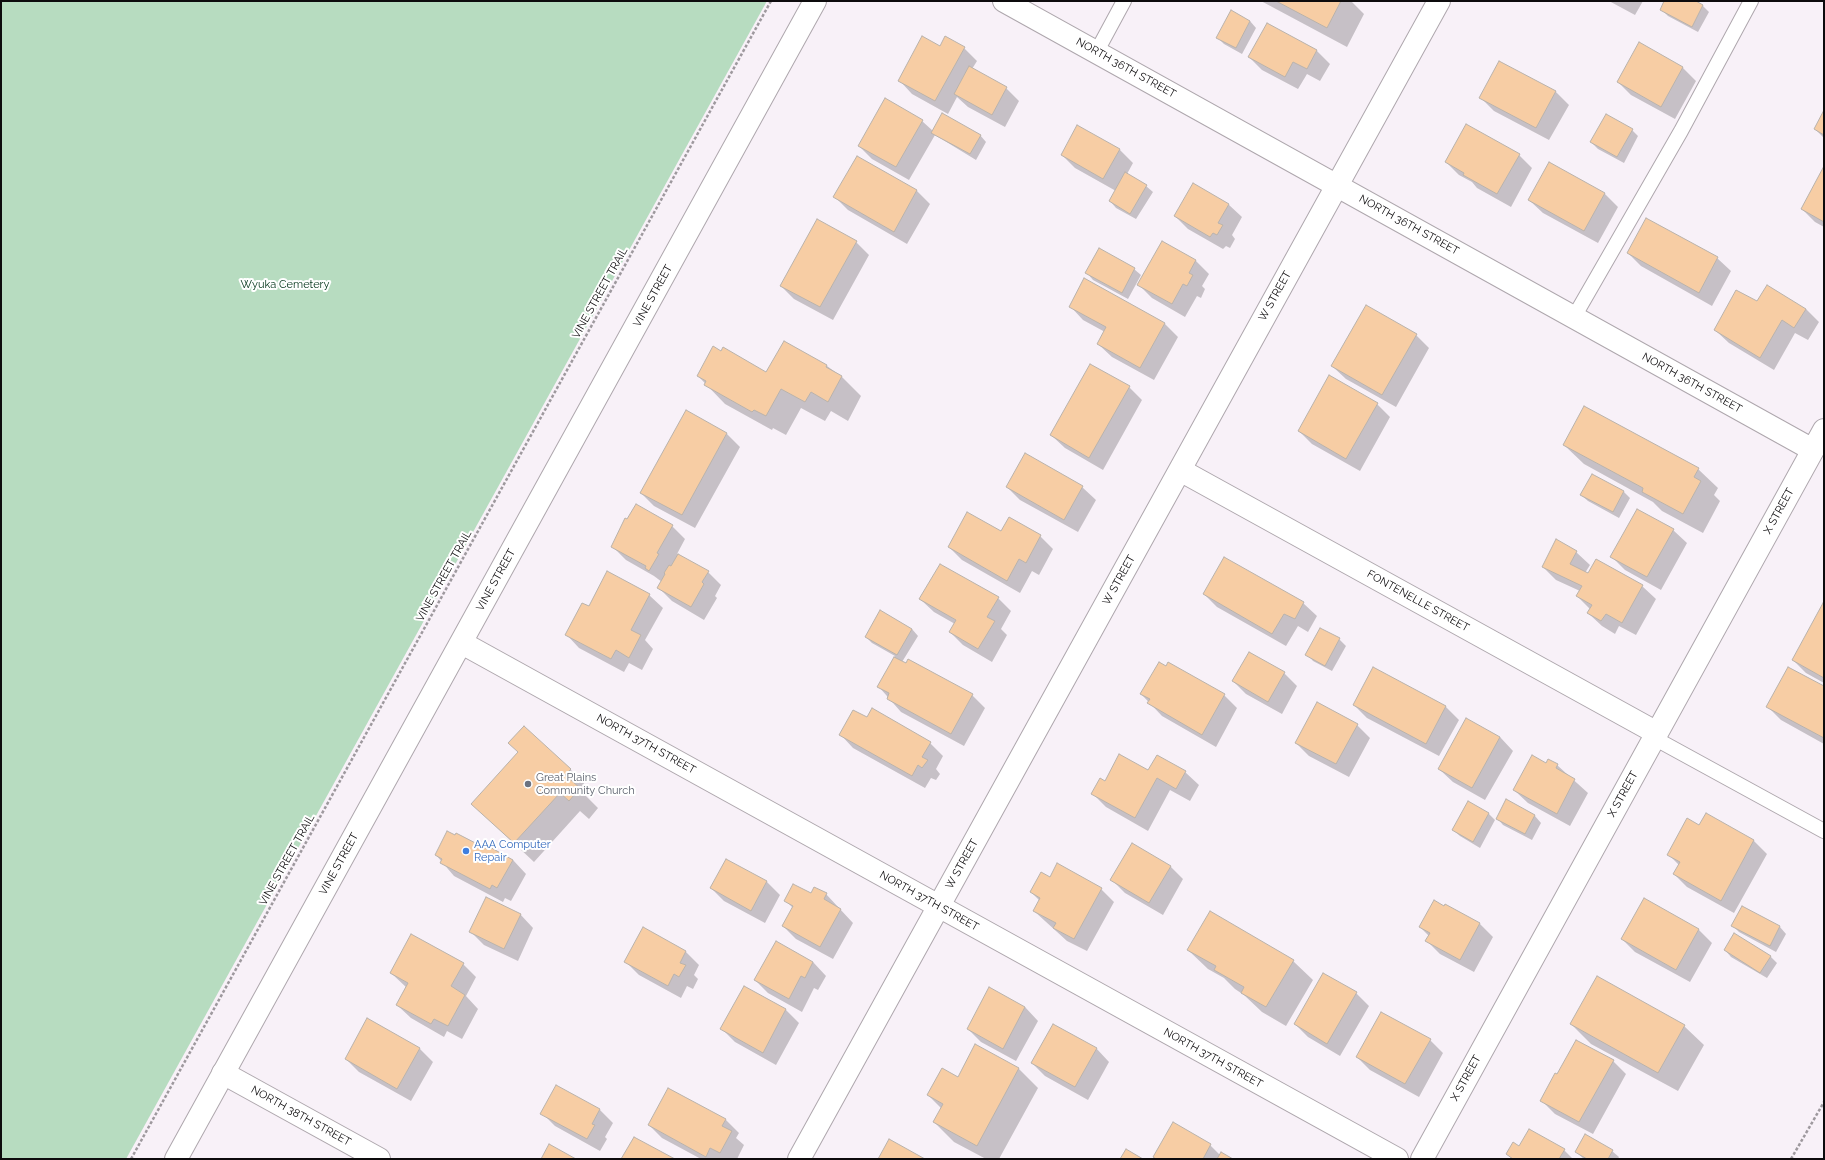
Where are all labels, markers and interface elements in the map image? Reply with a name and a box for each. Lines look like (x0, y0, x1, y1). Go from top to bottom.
street label: NORTH 36TH STREET (1074, 35, 1178, 101)
street label: NORTH 36TH STREET (1357, 192, 1461, 258)
street label: VINE STREET TRAIL (569, 245, 631, 341)
street label: VINE STREET (631, 263, 675, 329)
street label: W STREET (1256, 269, 1294, 323)
park label: Wyuka Cemetery (241, 278, 329, 292)
street label: NORTH 36TH STREET (1640, 350, 1744, 416)
street label: X STREET (1761, 486, 1797, 536)
street label: VINE STREET TRAIL (413, 528, 475, 624)
street label: VINE STREET (474, 547, 518, 613)
street label: W STREET (1100, 553, 1138, 607)
street label: FONTENELLE STREET (1365, 567, 1471, 635)
street label: NORTH 37TH STREET (594, 711, 698, 777)
street label: X STREET (1605, 769, 1641, 819)
place label: Great Plains Community Church (536, 771, 635, 797)
marker: Great Plains Community Church (523, 779, 533, 789)
street label: VINE STREET TRAIL (256, 812, 318, 908)
street label: VINE STREET (317, 831, 361, 897)
street label: W STREET (943, 837, 981, 891)
place label: AAA Computer Repair (474, 838, 551, 864)
marker: AAA Computer Repair (461, 846, 471, 856)
street label: NORTH 37TH STREET (877, 868, 981, 934)
street label: NORTH 37TH STREET (1161, 1025, 1265, 1091)
street label: X STREET (1448, 1053, 1484, 1103)
street label: NORTH 38TH STREET (249, 1083, 353, 1149)

